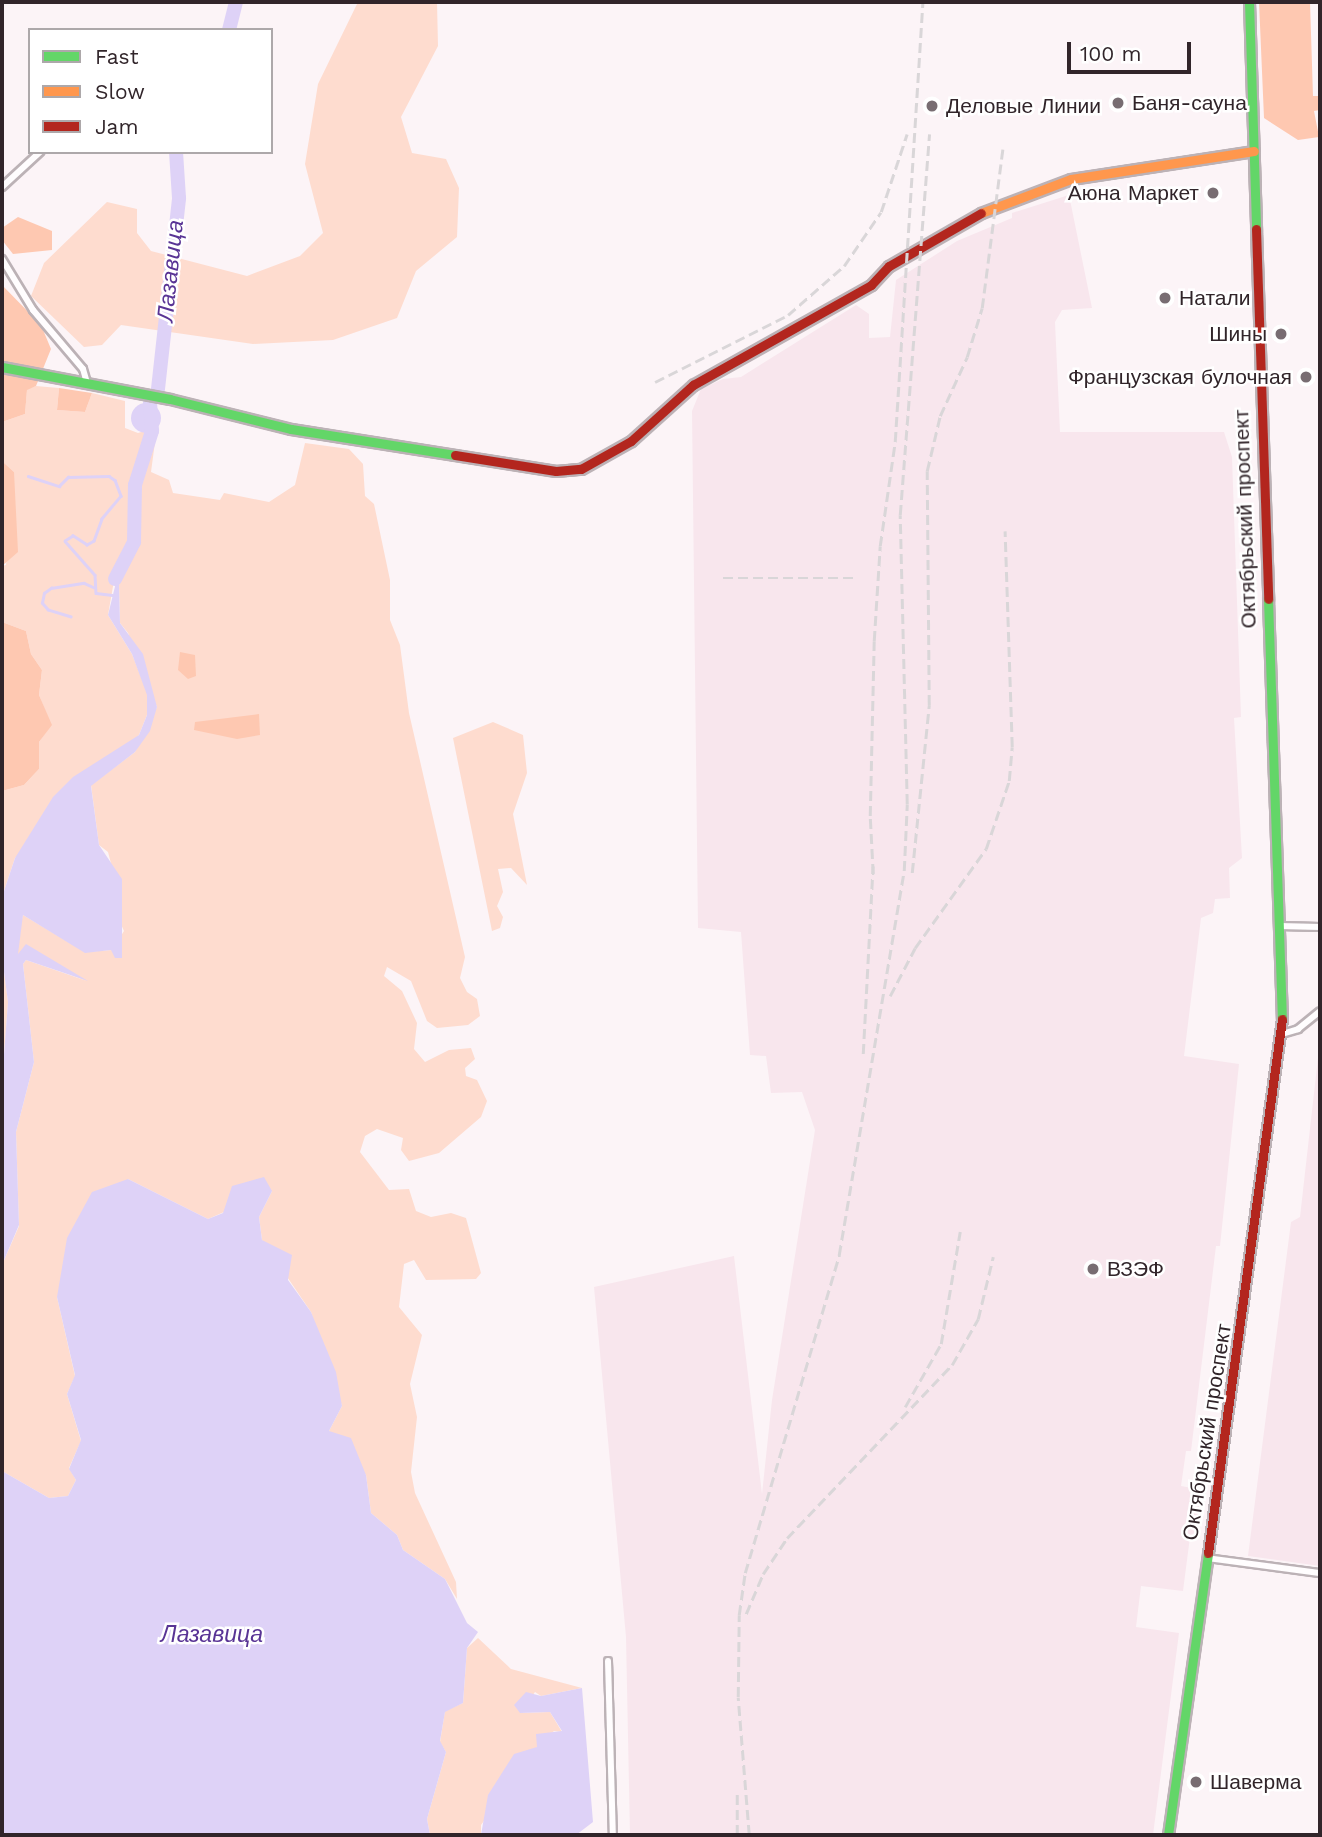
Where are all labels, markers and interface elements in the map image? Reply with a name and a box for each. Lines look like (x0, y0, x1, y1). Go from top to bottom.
legend (28, 28, 273, 154)
scale bar (1070, 28, 1194, 72)
text: 100 m (1080, 41, 1142, 66)
text: Fast (95, 44, 139, 69)
text: Slow (95, 79, 145, 104)
place label: Баня-сауна (1132, 90, 1247, 116)
place label: Деловые Линии (946, 93, 1101, 119)
marker: Баня-сауна (1110, 95, 1126, 111)
marker: Деловые Линии (924, 98, 940, 114)
text: Jam (95, 114, 138, 139)
place label: Аюна Маркет (1068, 180, 1199, 206)
marker: Аюна Маркет (1205, 185, 1221, 201)
water label: Лазавица (152, 219, 190, 323)
place label: Натали (1179, 285, 1250, 311)
marker: Натали (1157, 290, 1173, 306)
place label: Шины (1209, 321, 1267, 347)
marker: Шины (1273, 326, 1289, 342)
place label: Французская булочная (1068, 364, 1292, 390)
marker: Французская булочная (1298, 369, 1314, 385)
street label: Октябрьский проспект (1229, 409, 1261, 629)
place label: ВЗЭФ (1107, 1256, 1164, 1282)
marker: ВЗЭФ (1085, 1261, 1101, 1277)
street label: Октябрьский проспект (1177, 1322, 1237, 1542)
water label: Лазавица (161, 1621, 263, 1649)
place label: Шаверма (1210, 1769, 1301, 1795)
marker: Шаверма (1188, 1774, 1204, 1790)

